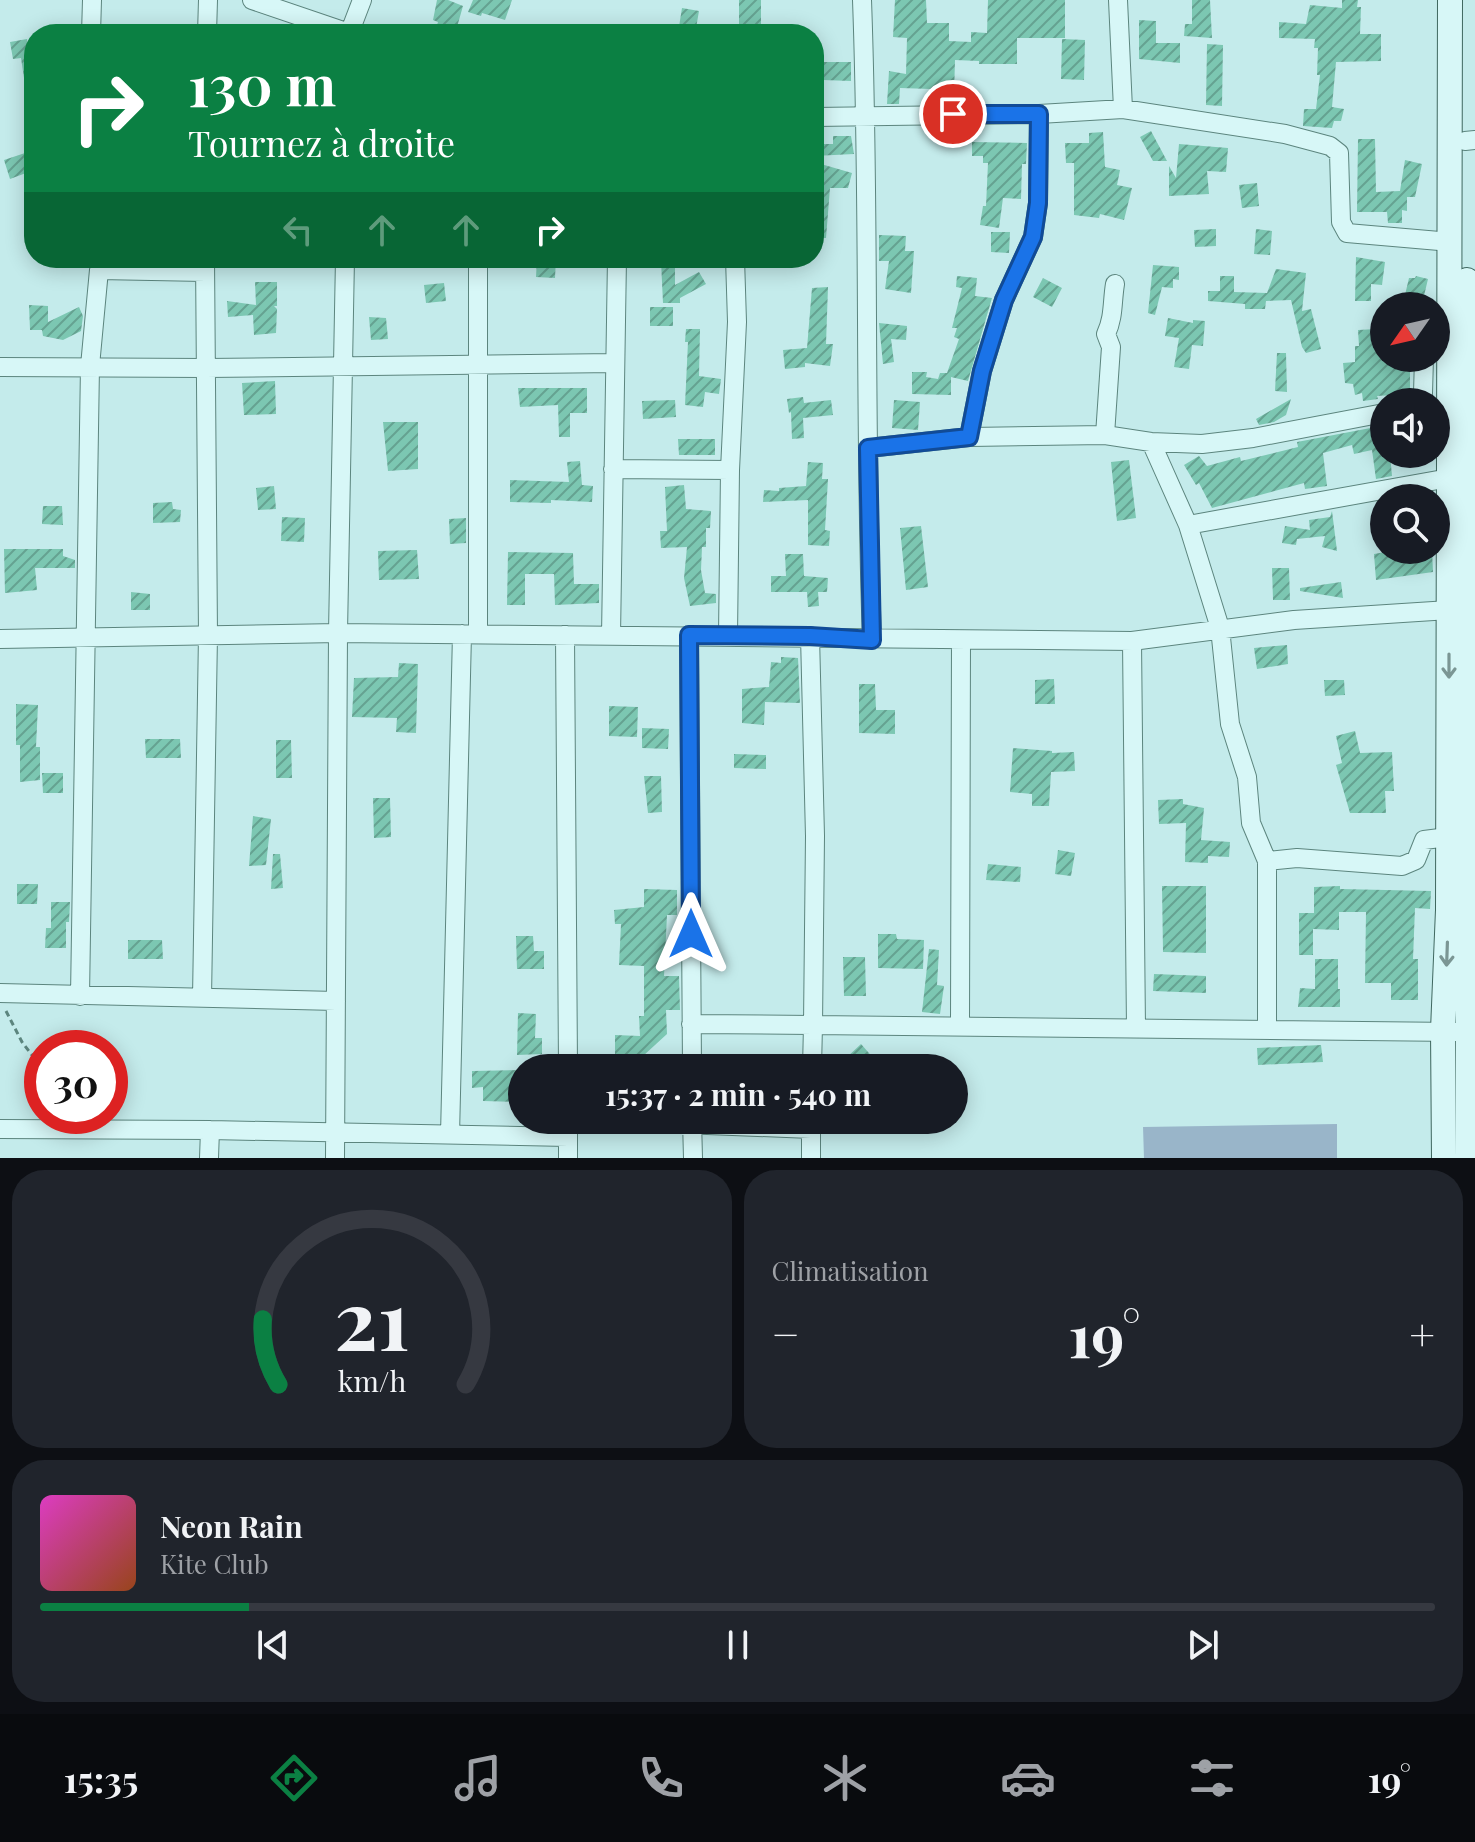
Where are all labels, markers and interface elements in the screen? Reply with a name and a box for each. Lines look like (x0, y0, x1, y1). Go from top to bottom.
text: 130 m (188, 46, 336, 121)
icon: right (56, 56, 160, 160)
pin (919, 80, 987, 148)
icon: arrive (931, 92, 975, 136)
text: Tournez à droite (188, 118, 455, 166)
icon: left (276, 208, 320, 252)
icon: ahead (360, 208, 404, 252)
icon: ahead (444, 208, 488, 252)
icon: right (528, 208, 572, 252)
north arrow (1370, 292, 1450, 372)
map controls (1370, 292, 1450, 564)
button: sound (1370, 388, 1450, 468)
button: search (1370, 484, 1450, 564)
one-way arrow (1441, 652, 1457, 679)
position arrow (649, 892, 733, 976)
one-way arrow (1439, 940, 1454, 967)
speed limit sign: 30 (24, 1030, 128, 1134)
text: 15:37 · 2 min · 540 m (605, 1074, 871, 1114)
text: Climatisation (772, 1253, 928, 1288)
text: 21 (334, 1261, 409, 1372)
text: 19° (1068, 1293, 1141, 1373)
text: − (772, 1303, 800, 1362)
text: + (1409, 1303, 1435, 1362)
text: km/h (337, 1361, 406, 1399)
text: Neon Rain (160, 1506, 303, 1546)
text: Kite Club (160, 1546, 269, 1581)
icon: previous (251, 1623, 295, 1667)
icon: pause (716, 1623, 760, 1667)
icon: next (1181, 1623, 1225, 1667)
icon: directions (266, 1750, 322, 1806)
icon: music (450, 1750, 506, 1806)
icon: phone (633, 1750, 689, 1806)
icon: climate (817, 1750, 873, 1806)
icon: car (1000, 1750, 1056, 1806)
icon: filters (1184, 1750, 1240, 1806)
text: 15:35 (64, 1754, 138, 1802)
text: 19° (1368, 1754, 1411, 1802)

